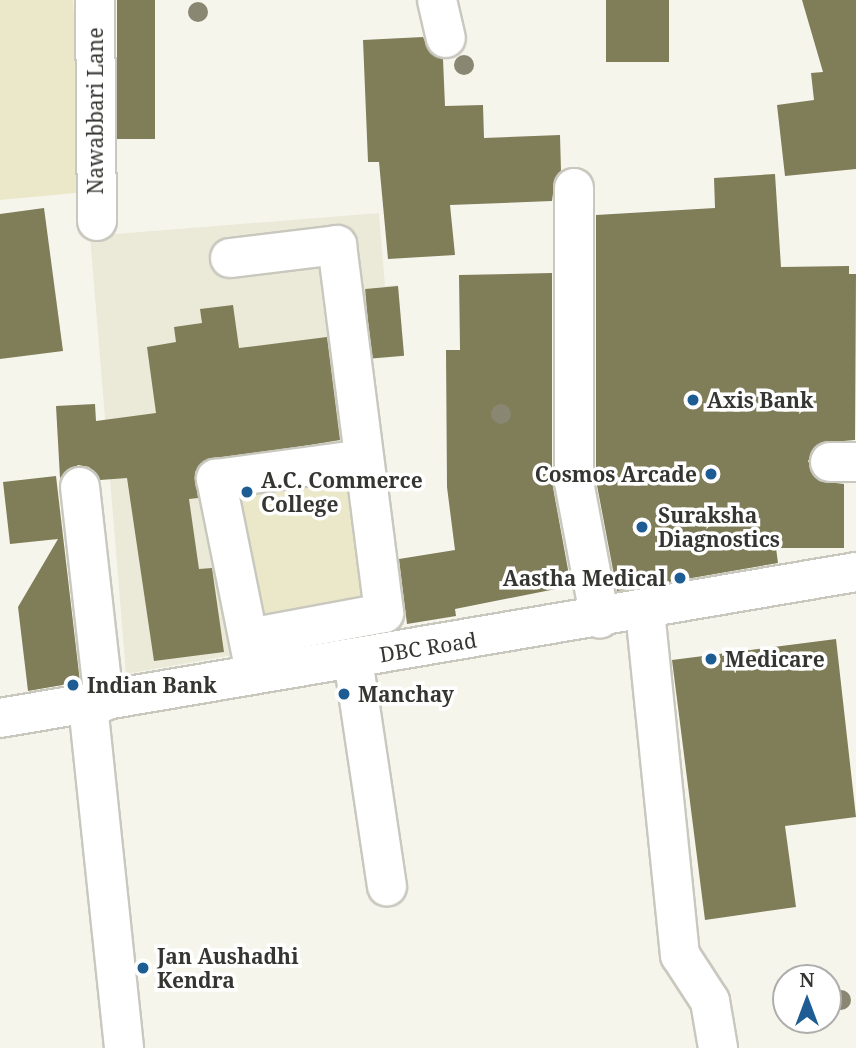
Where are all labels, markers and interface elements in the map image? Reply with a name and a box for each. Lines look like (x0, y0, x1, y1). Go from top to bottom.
street label: Nawabbari Lane (82, 27, 108, 195)
place label: Axis Bank (707, 387, 813, 413)
marker: Axis Bank (685, 392, 701, 408)
place label: Cosmos Arcade (535, 461, 697, 487)
marker: Cosmos Arcade (703, 466, 719, 482)
place label: A.C. Commerce College (261, 467, 423, 517)
marker: A.C. Commerce College (239, 484, 255, 500)
place label: Suraksha Diagnostics (658, 502, 780, 552)
marker: Suraksha Diagnostics (632, 517, 652, 537)
place label: Aastha Medical (503, 565, 666, 591)
marker: Aastha Medical (672, 570, 688, 586)
street label: DBC Road (378, 627, 478, 667)
place label: Medicare (725, 646, 825, 672)
marker: Medicare (703, 651, 719, 667)
place label: Indian Bank (87, 672, 217, 698)
marker: Indian Bank (65, 677, 81, 693)
place label: Manchay (358, 681, 454, 707)
marker: Manchay (336, 686, 352, 702)
place label: Jan Aushadhi Kendra (157, 943, 299, 993)
marker: Jan Aushadhi Kendra (135, 960, 151, 976)
north arrow (772, 964, 842, 1034)
text: N (800, 967, 814, 993)

